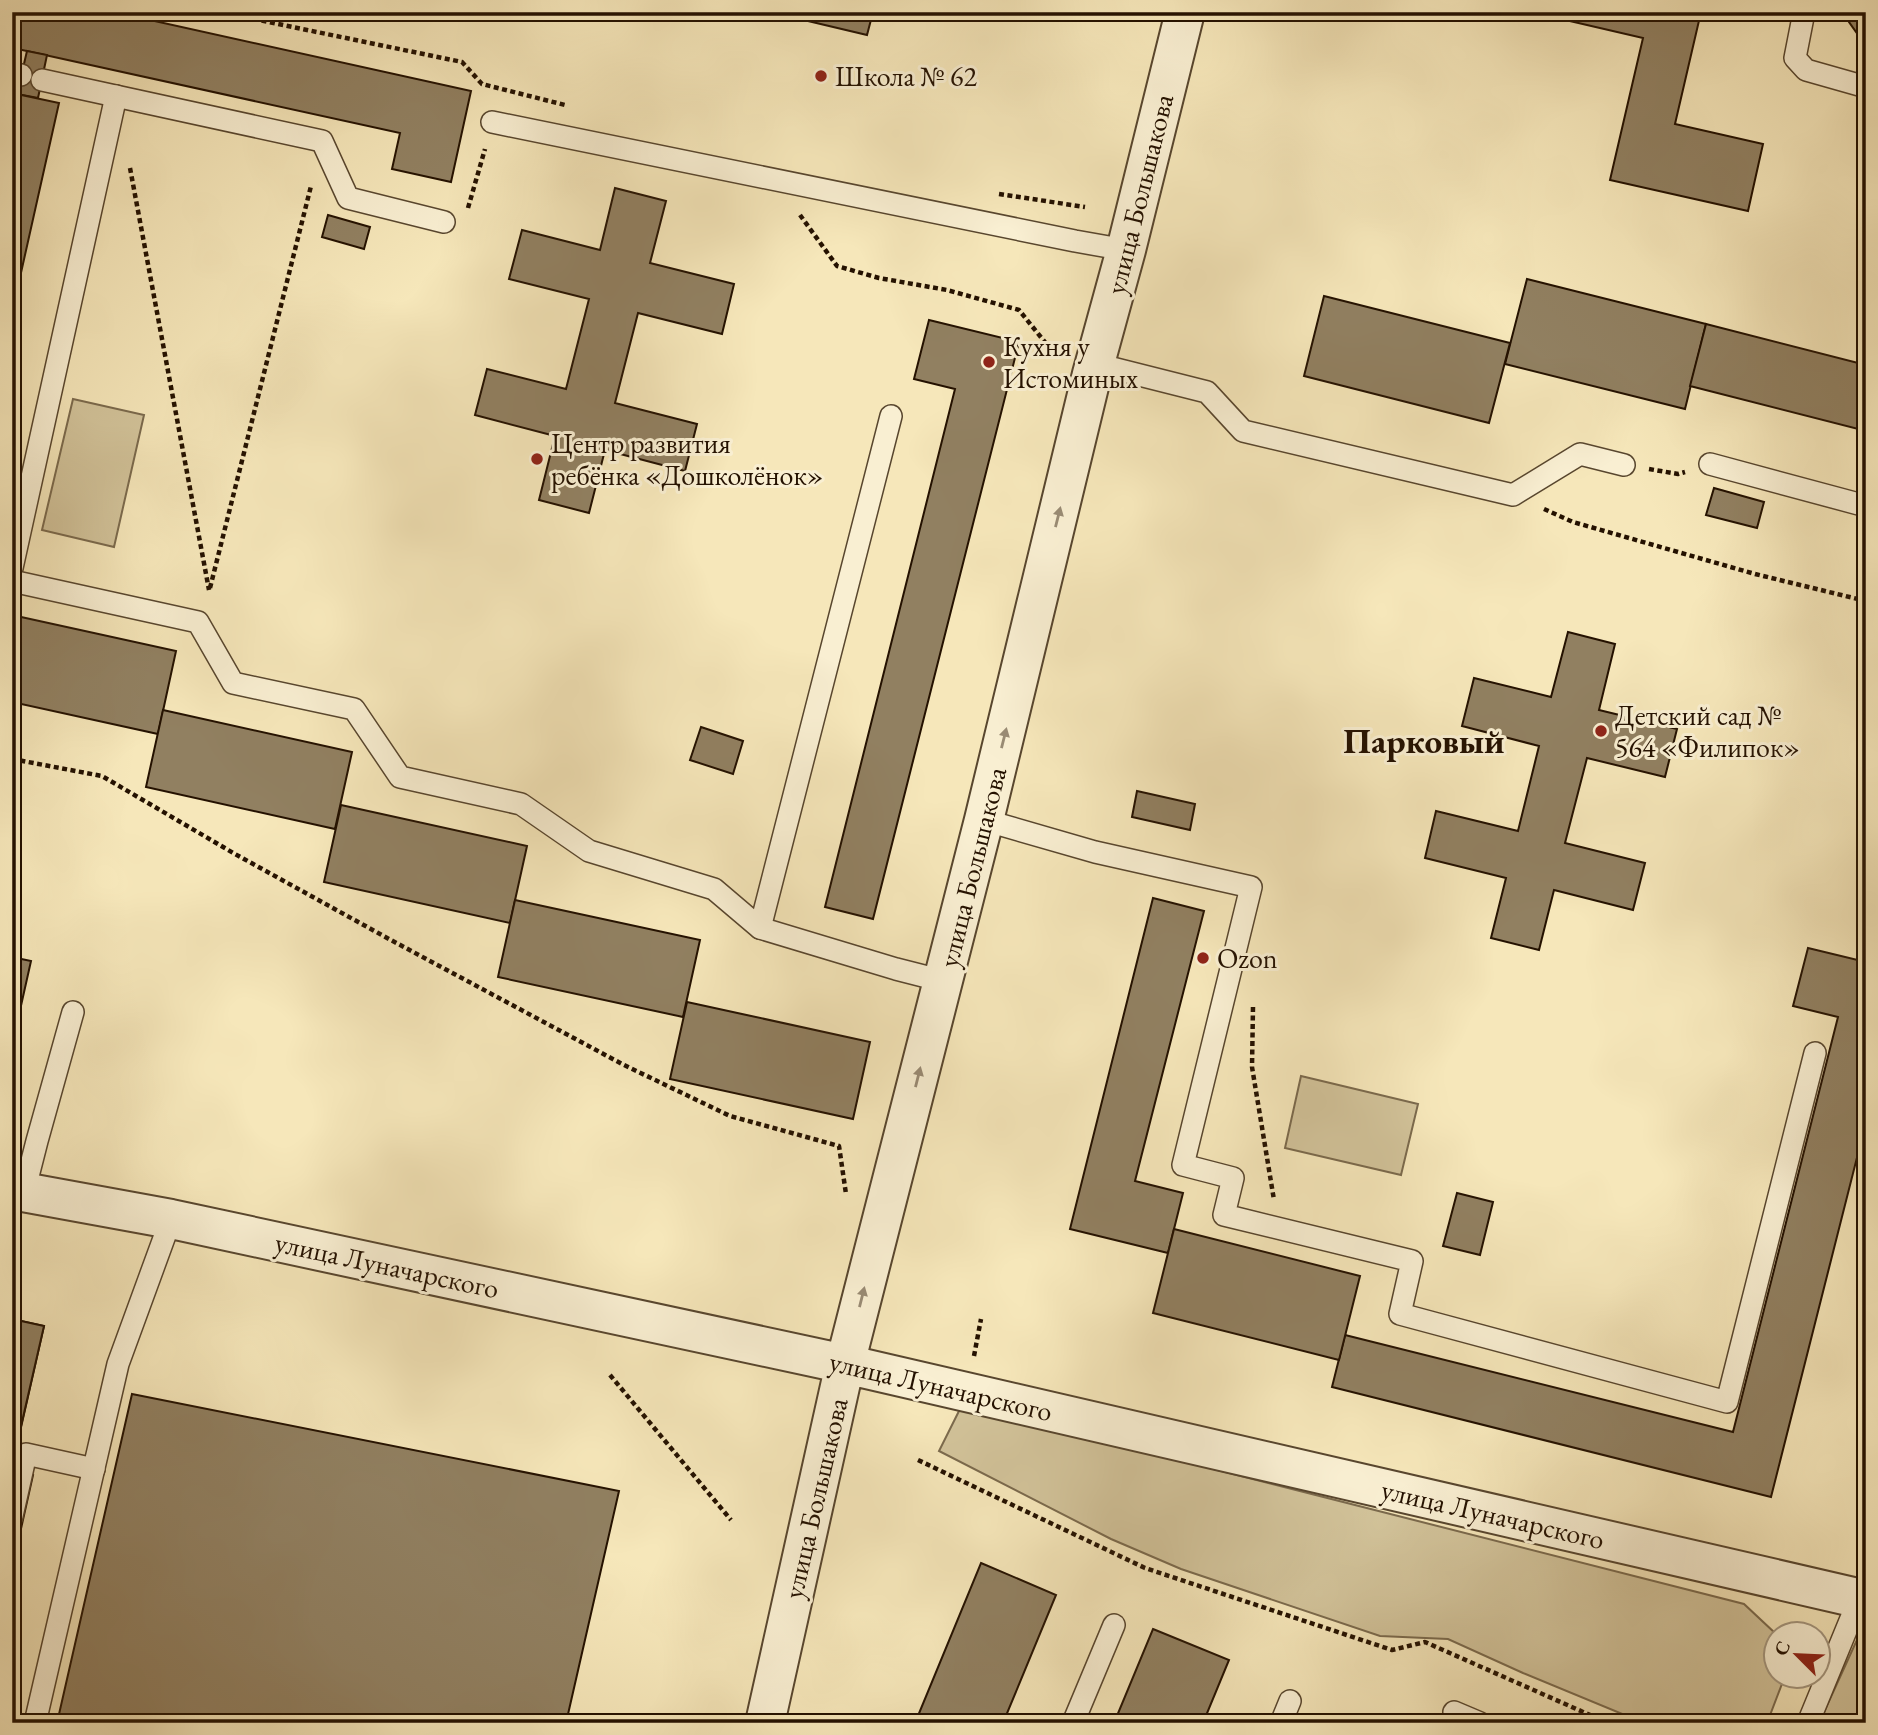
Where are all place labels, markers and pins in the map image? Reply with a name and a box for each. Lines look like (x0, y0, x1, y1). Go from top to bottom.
place label: Школа № 62 (835, 58, 977, 94)
marker: Школа № 62 (813, 68, 829, 84)
place label: Кухня у Истоминых (1003, 328, 1138, 396)
marker: Кухня у Истоминых (981, 354, 997, 370)
place label: Центр развития ребёнка «Дошколёнок» (551, 425, 823, 493)
marker: Центр развития ребёнка «Дошколёнок» (529, 451, 545, 467)
place label: Детский сад № 564 «Филипок» (1615, 697, 1800, 765)
marker: Детский сад № 564 «Филипок» (1593, 723, 1609, 739)
place label: Ozon (1217, 940, 1278, 976)
marker: Ozon (1195, 950, 1211, 966)

